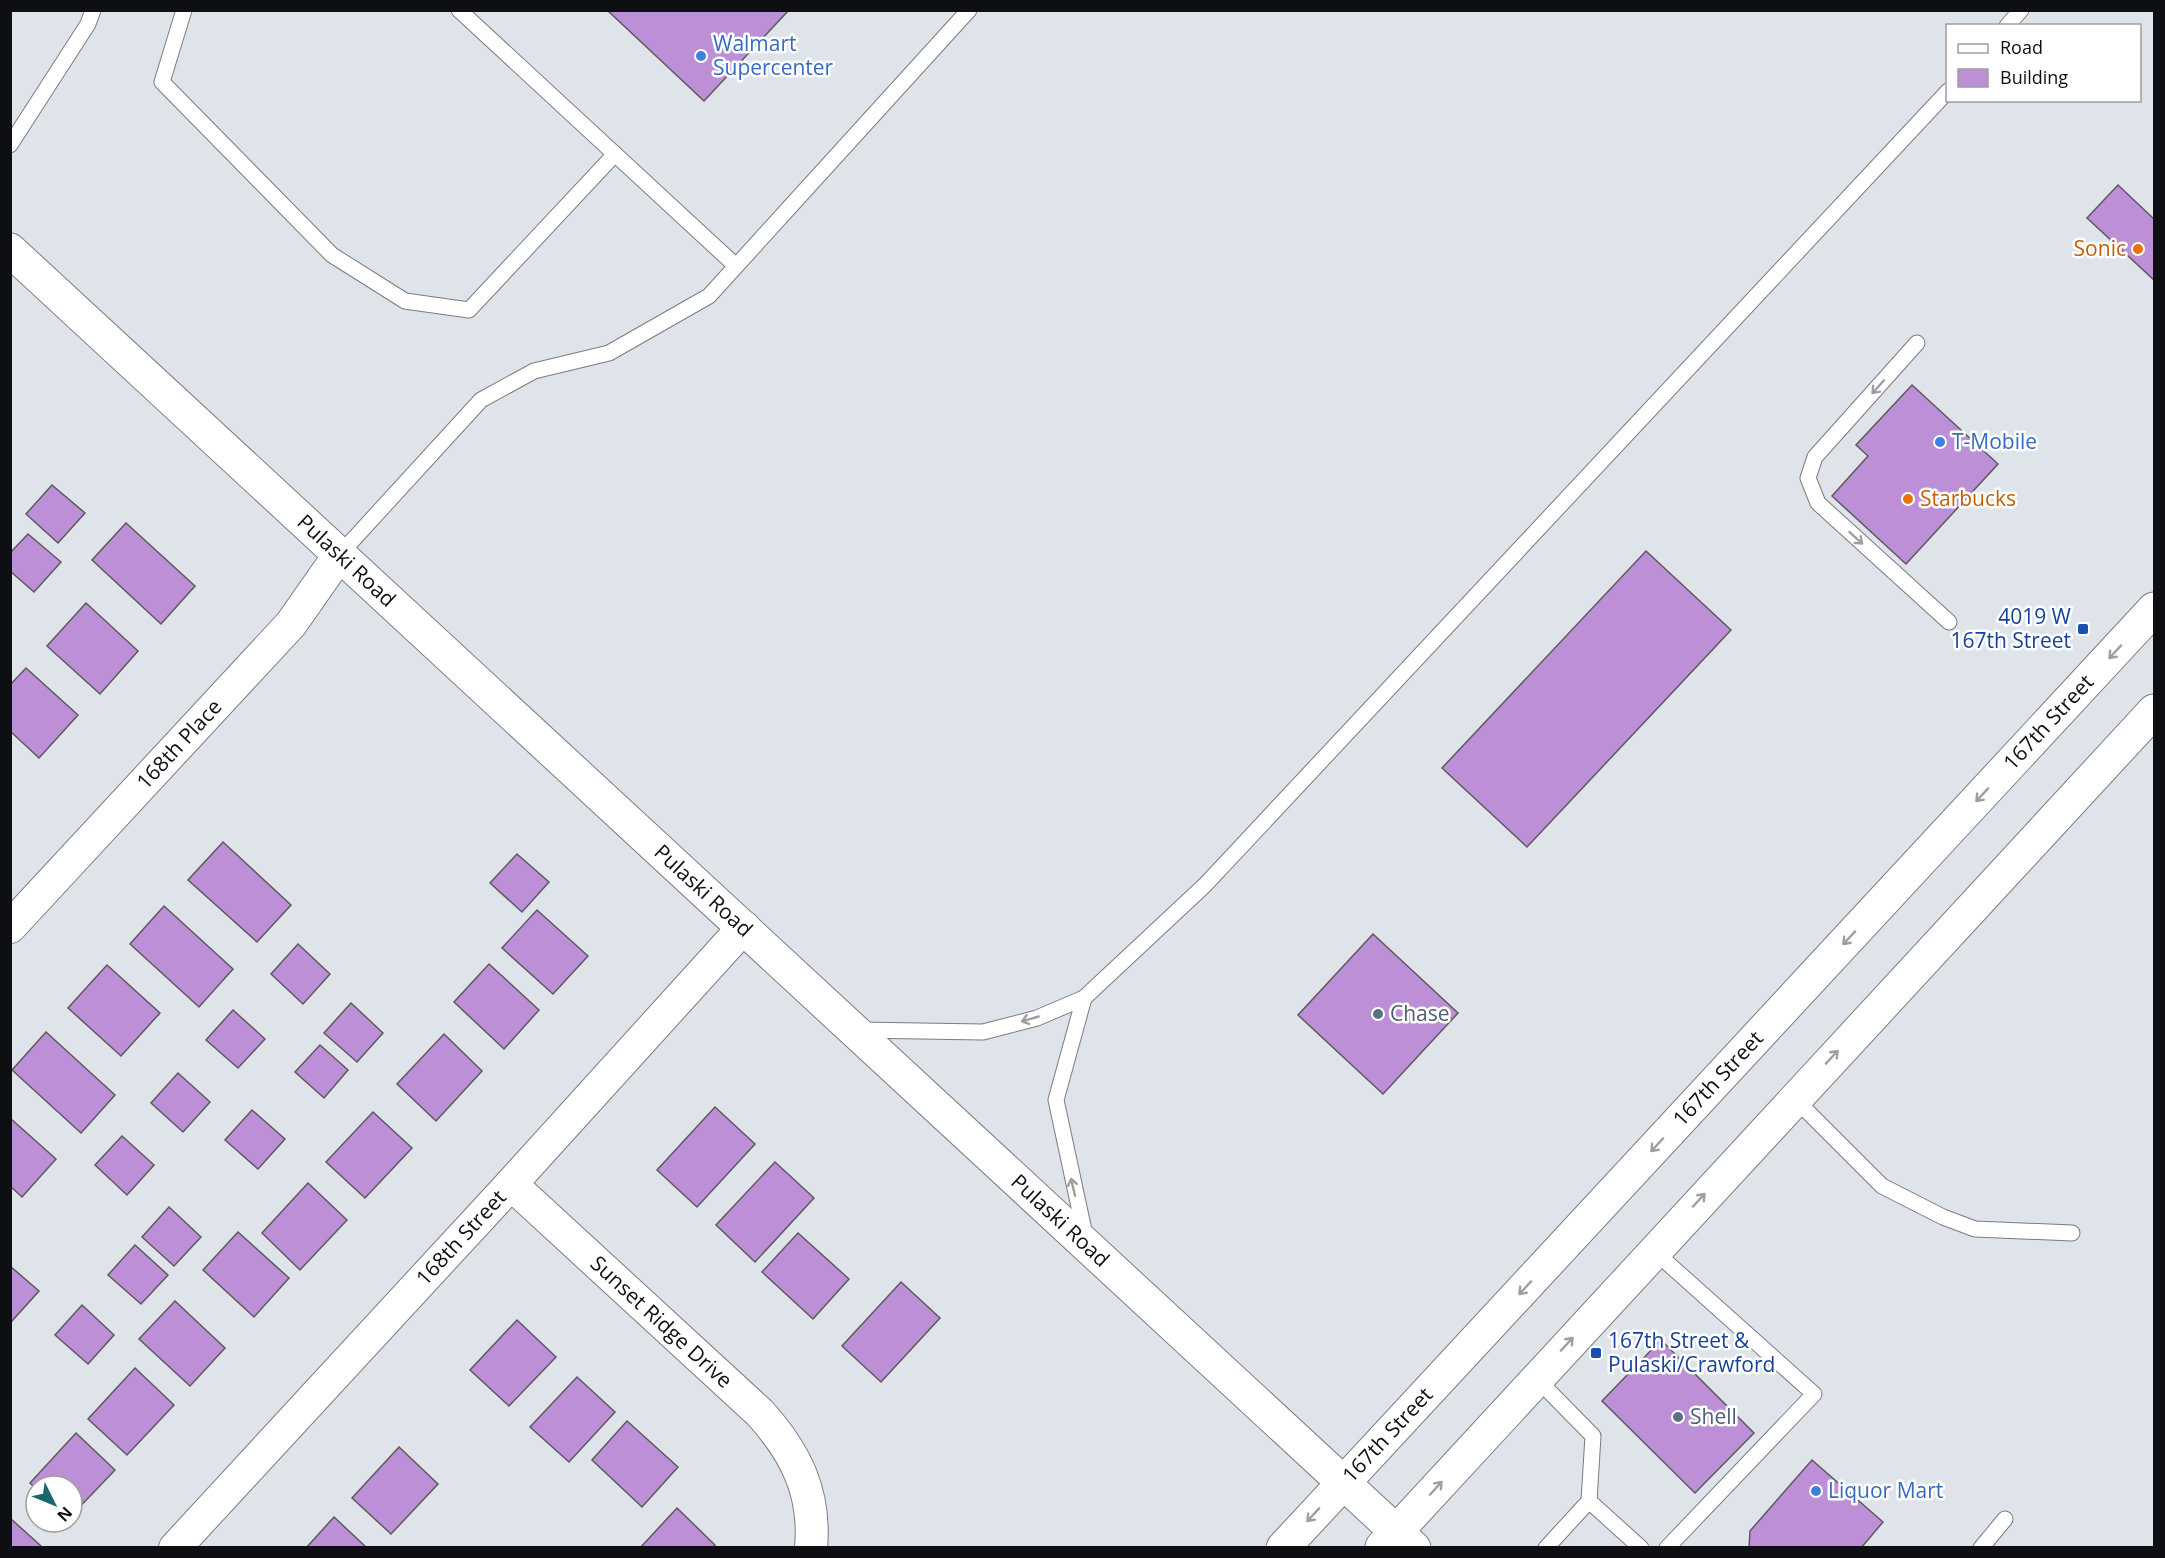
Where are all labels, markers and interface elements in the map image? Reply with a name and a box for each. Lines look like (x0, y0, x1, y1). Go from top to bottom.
legend (1946, 24, 2141, 102)
place label: Walmart Supercenter (713, 29, 834, 81)
text: Road (2000, 35, 2043, 59)
marker: Walmart Supercenter (694, 49, 708, 63)
text: Building (2000, 65, 2068, 89)
place label: Sonic (2074, 234, 2126, 262)
marker: Sonic (2131, 242, 2145, 256)
one-way arrow (1871, 379, 1885, 394)
place label: T-Mobile (1952, 427, 2037, 455)
marker: T-Mobile (1933, 435, 1947, 449)
place label: Starbucks (1920, 484, 2016, 512)
marker: Starbucks (1901, 492, 1915, 506)
street label: Pulaski Road (292, 508, 402, 613)
one-way arrow (1848, 531, 1863, 545)
place label: 4019 W 167th Street (1951, 602, 2072, 654)
marker: 4019 W 167th Street (2076, 622, 2090, 636)
one-way arrow (2108, 644, 2122, 659)
street label: 167th Street (1997, 668, 2099, 776)
street label: 168th Place (130, 693, 227, 795)
one-way arrow (1975, 787, 1989, 802)
street label: Pulaski Road (649, 838, 759, 943)
one-way arrow (1842, 930, 1856, 945)
place label: Chase (1390, 999, 1450, 1027)
marker: Chase (1371, 1007, 1385, 1021)
one-way arrow (1020, 1014, 1039, 1025)
street label: 167th Street (1666, 1024, 1769, 1132)
one-way arrow (1825, 1050, 1839, 1065)
one-way arrow (1650, 1137, 1665, 1152)
street label: Pulaski Road (1005, 1167, 1116, 1273)
one-way arrow (1067, 1178, 1079, 1197)
street label: 168th Street (409, 1183, 512, 1291)
one-way arrow (1692, 1193, 1706, 1208)
street label: Sunset Ridge Drive (585, 1249, 739, 1394)
one-way arrow (1518, 1280, 1532, 1295)
place label: 167th Street & Pulaski/Crawford (1608, 1326, 1775, 1378)
one-way arrow (1560, 1336, 1574, 1351)
marker: 167th Street & Pulaski/Crawford (1589, 1346, 1603, 1360)
street label: 167th Street (1336, 1381, 1438, 1488)
place label: Shell (1690, 1402, 1737, 1430)
marker: Shell (1671, 1410, 1685, 1424)
north arrow (24, 1474, 84, 1534)
place label: Liquor Mart (1828, 1476, 1943, 1504)
one-way arrow (1429, 1480, 1443, 1495)
marker: Liquor Mart (1809, 1484, 1823, 1498)
text: N (52, 1502, 77, 1526)
one-way arrow (1307, 1507, 1321, 1522)

